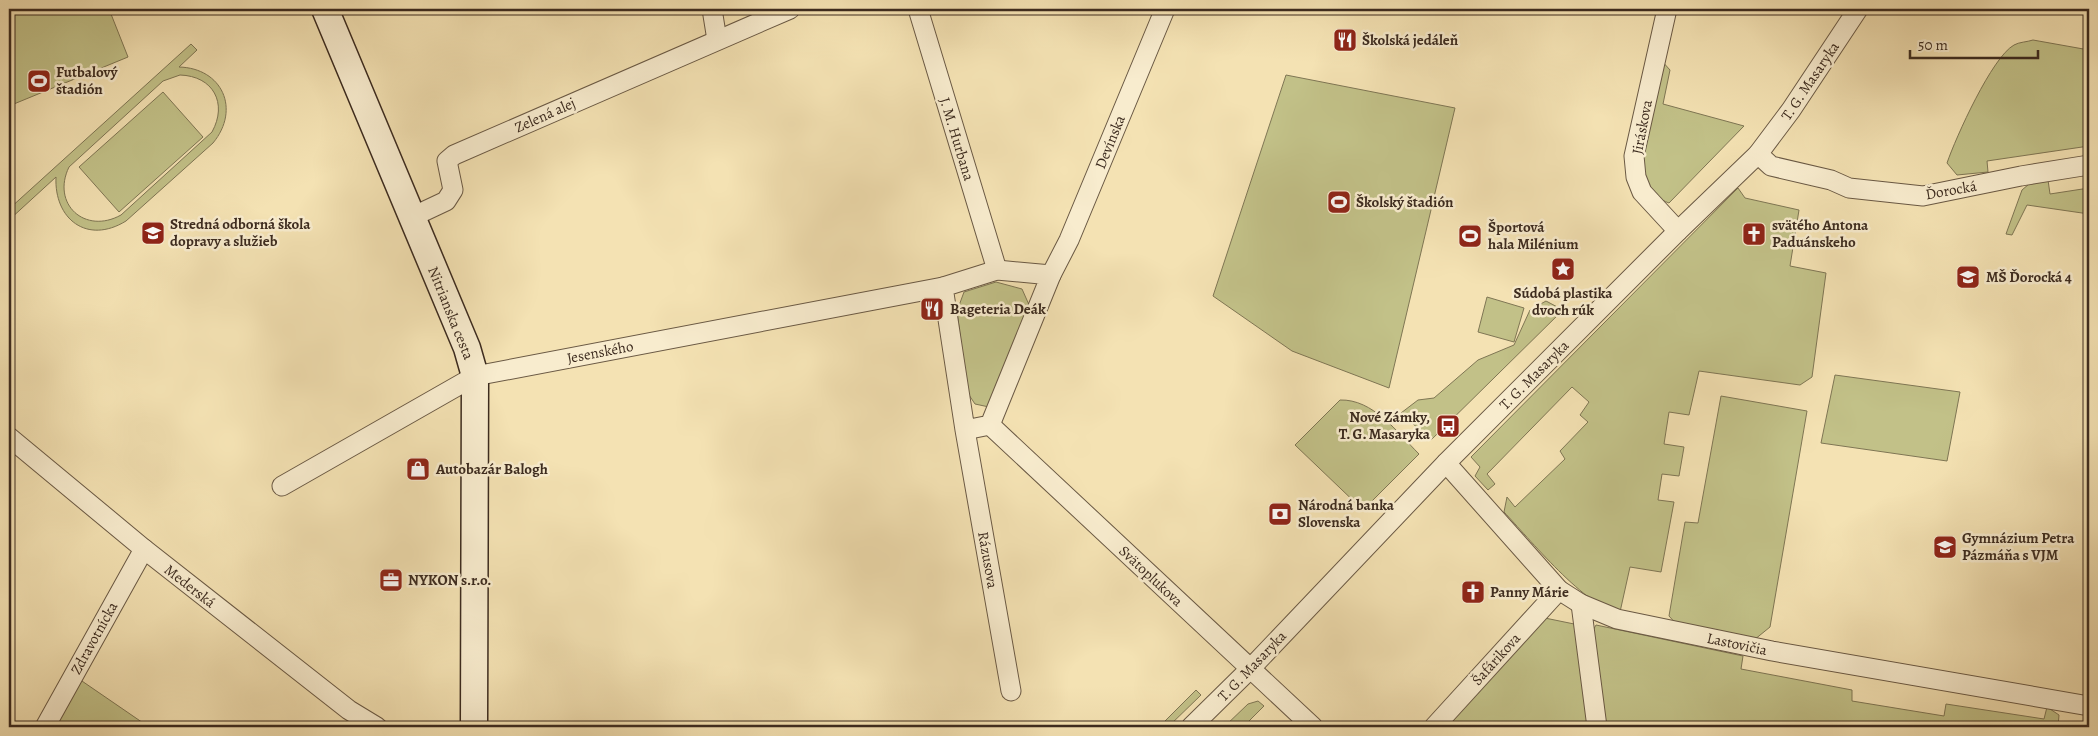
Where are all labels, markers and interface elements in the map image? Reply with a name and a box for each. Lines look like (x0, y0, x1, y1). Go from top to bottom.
restaurant icon: Školská jedáleň (1332, 27, 1358, 53)
scale bar (1910, 28, 2038, 60)
place label: Školská jedáleň (1362, 30, 1459, 50)
text: 50 m (1918, 35, 1948, 55)
street label: T. G. Masaryka (1776, 38, 1844, 124)
place label: Futbalový štadión (56, 62, 118, 99)
sports icon: Futbalový štadión (26, 68, 52, 94)
street label: Zelená alej (511, 93, 579, 137)
street label: J. M. Hurbana (935, 95, 979, 183)
street label: Jiráskova (1627, 98, 1657, 156)
street label: Devínska (1090, 112, 1130, 172)
street label: Ďorocká (1924, 176, 1978, 204)
sports icon: Školský štadión (1326, 189, 1352, 215)
place label: Školský štadión (1356, 192, 1454, 212)
place label: Stredná odborná škola dopravy a služieb (170, 214, 311, 251)
place label: svätého Antona Paduánskeho (1772, 215, 1869, 252)
place label: Športová hala Milénium (1488, 217, 1579, 254)
school or university icon: Stredná odborná škola dopravy a služieb (140, 220, 166, 246)
church icon: svätého Antona Paduánskeho (1741, 221, 1767, 247)
sports icon: Športová hala Milénium (1457, 223, 1483, 249)
place icon: Súdobá plastika dvoch rúk (1550, 256, 1576, 282)
street label: Nitrianska cesta (423, 263, 479, 363)
school or university icon: MŠ Ďorocká 4 (1955, 264, 1981, 290)
place label: MŠ Ďorocká 4 (1986, 267, 2072, 287)
place label: Súdobá plastika dvoch rúk (1513, 283, 1613, 320)
restaurant icon: Bageteria Deák (919, 296, 945, 322)
place label: Bageteria Deák (950, 299, 1046, 319)
street label: Jesenského (565, 336, 635, 368)
street label: T. G. Masaryka (1495, 336, 1573, 414)
place label: Nové Zámky, T. G. Masaryka (1339, 407, 1431, 444)
bus stop icon: Nové Zámky, T. G. Masaryka (1435, 413, 1461, 439)
shop icon: Autobazár Balogh (405, 456, 431, 482)
place label: Autobazár Balogh (435, 459, 548, 479)
place label: Národná banka Slovenska (1298, 495, 1395, 532)
bank icon: Národná banka Slovenska (1267, 501, 1293, 527)
place label: Gymnázium Petra Pázmáňa s VJM (1962, 528, 2075, 565)
street label: Rázusova (973, 530, 1003, 590)
school or university icon: Gymnázium Petra Pázmáňa s VJM (1932, 534, 1958, 560)
street label: Svätoplukova (1115, 541, 1187, 611)
street label: Mederská (160, 560, 220, 612)
office icon: NYKON s.r.o. (378, 567, 404, 593)
place label: NYKON s.r.o. (408, 570, 491, 590)
church icon: Panny Márie (1460, 579, 1486, 605)
place label: Panny Márie (1490, 582, 1569, 602)
street label: Zdravotnícka (66, 598, 122, 678)
street label: T. G. Masaryka (1213, 626, 1291, 706)
street label: Šafárikova (1467, 628, 1525, 690)
street label: Lastovičia (1705, 628, 1769, 660)

